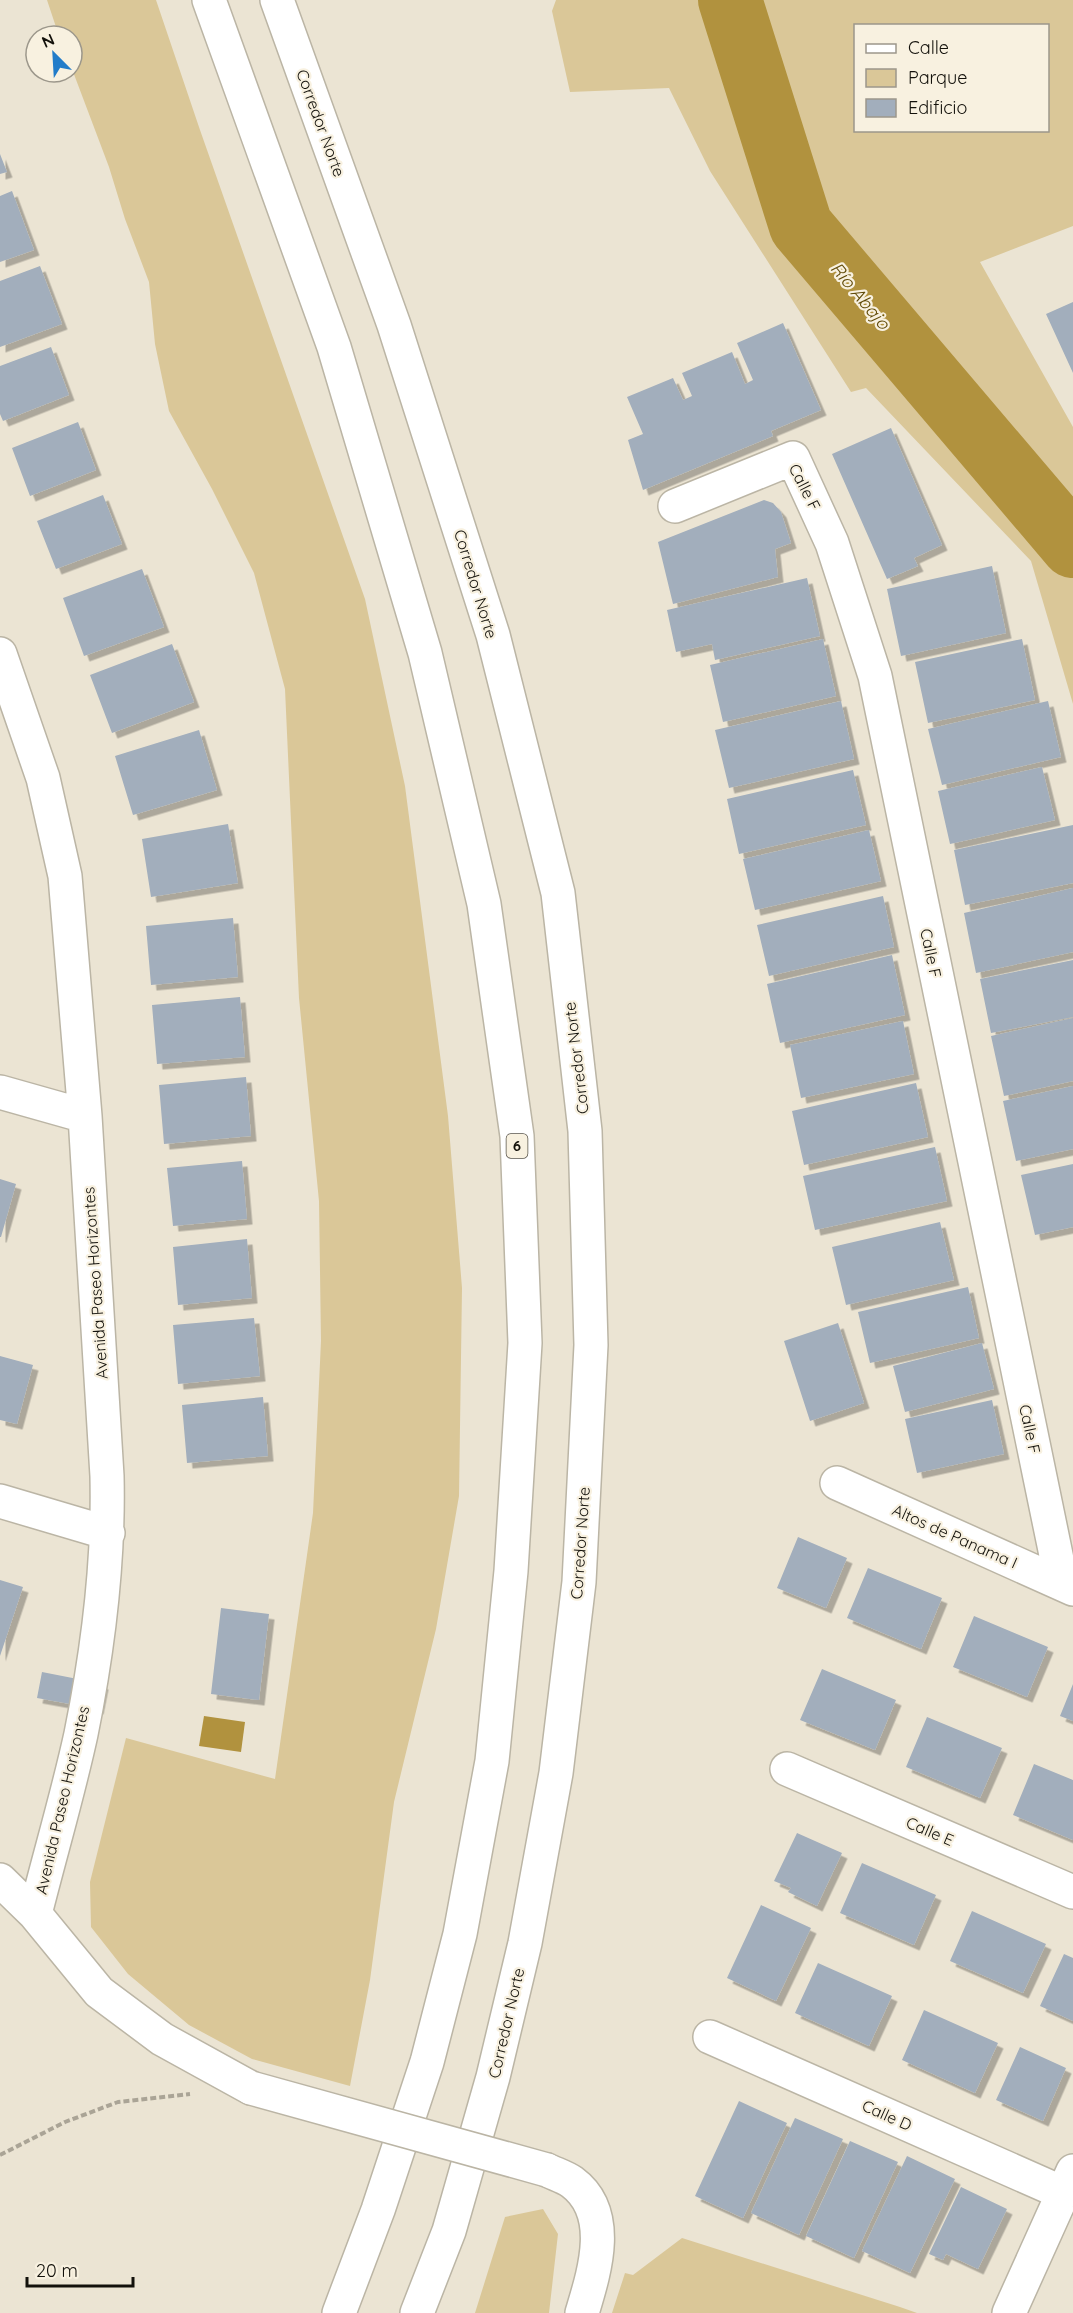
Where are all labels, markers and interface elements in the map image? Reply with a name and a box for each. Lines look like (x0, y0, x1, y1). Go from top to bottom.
north arrow (24, 24, 84, 84)
legend (854, 24, 1049, 132)
text: N (38, 29, 57, 52)
text: Calle (908, 36, 949, 59)
text: Parque (908, 66, 967, 89)
street label: Corredor Norte (292, 67, 350, 179)
text: Edificio (908, 96, 967, 119)
water label: Río Abajo (826, 257, 896, 335)
street label: Calle F (785, 460, 825, 514)
street label: Corredor Norte (450, 527, 502, 641)
street label: Calle F (916, 927, 946, 979)
street label: Corredor Norte (559, 1001, 593, 1115)
road number: 6 (506, 1134, 528, 1158)
street label: Avenida Paseo Horizontes (78, 1186, 112, 1380)
street label: Calle F (1015, 1403, 1045, 1455)
street label: Corredor Norte (566, 1486, 594, 1600)
street label: Altos de Panama I (889, 1499, 1021, 1573)
street label: Avenida Paseo Horizontes (31, 1704, 93, 1896)
street label: Calle E (903, 1812, 957, 1850)
street label: Corredor Norte (484, 1966, 528, 2080)
street label: Calle D (859, 2095, 915, 2135)
scale bar (27, 2250, 134, 2288)
text: 20 m (36, 2259, 78, 2282)

